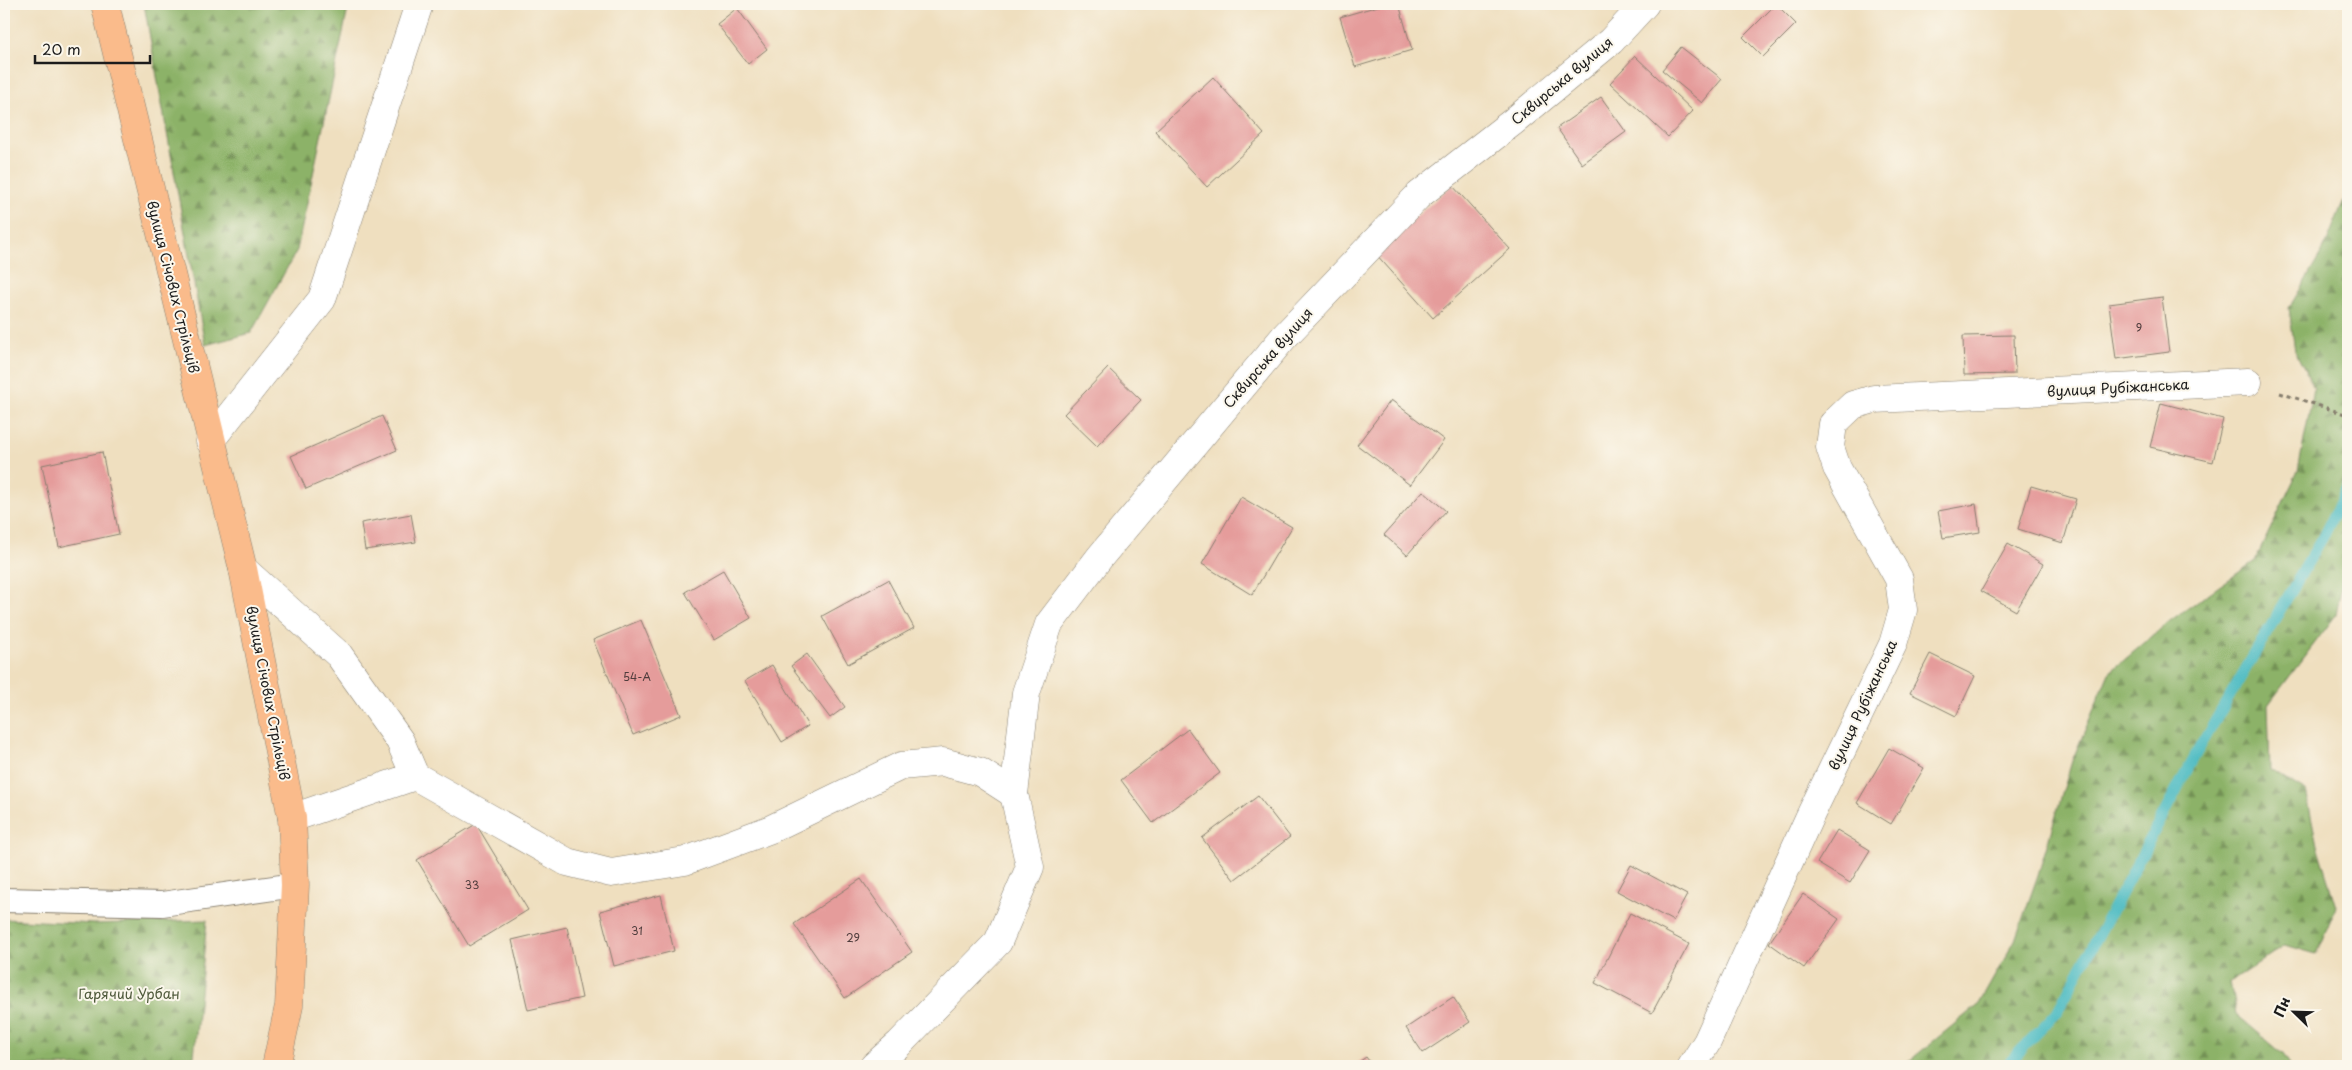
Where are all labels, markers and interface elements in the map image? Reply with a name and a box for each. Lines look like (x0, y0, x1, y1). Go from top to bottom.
scale bar (35, 32, 150, 64)
street label: Сквирська вулиця (1506, 32, 1617, 130)
text: 20 m (42, 37, 81, 60)
street label: вулиця Січових Стрільців (142, 198, 205, 375)
street label: Сквирська вулиця (1218, 303, 1317, 413)
house number: 9 (2136, 319, 2142, 336)
street label: вулиця Рубіжанська (2047, 373, 2190, 402)
street label: вулиця Січових Стрільців (241, 604, 296, 782)
street label: вулиця Рубіжанська (1823, 636, 1902, 774)
house number: 54-А (623, 668, 652, 685)
house number: 33 (465, 876, 479, 893)
house number: 31 (631, 922, 643, 939)
house number: 29 (846, 929, 860, 946)
park label: Гарячий Урбан (78, 983, 180, 1004)
north arrow (2270, 988, 2320, 1038)
text: Пн (2268, 993, 2295, 1020)

